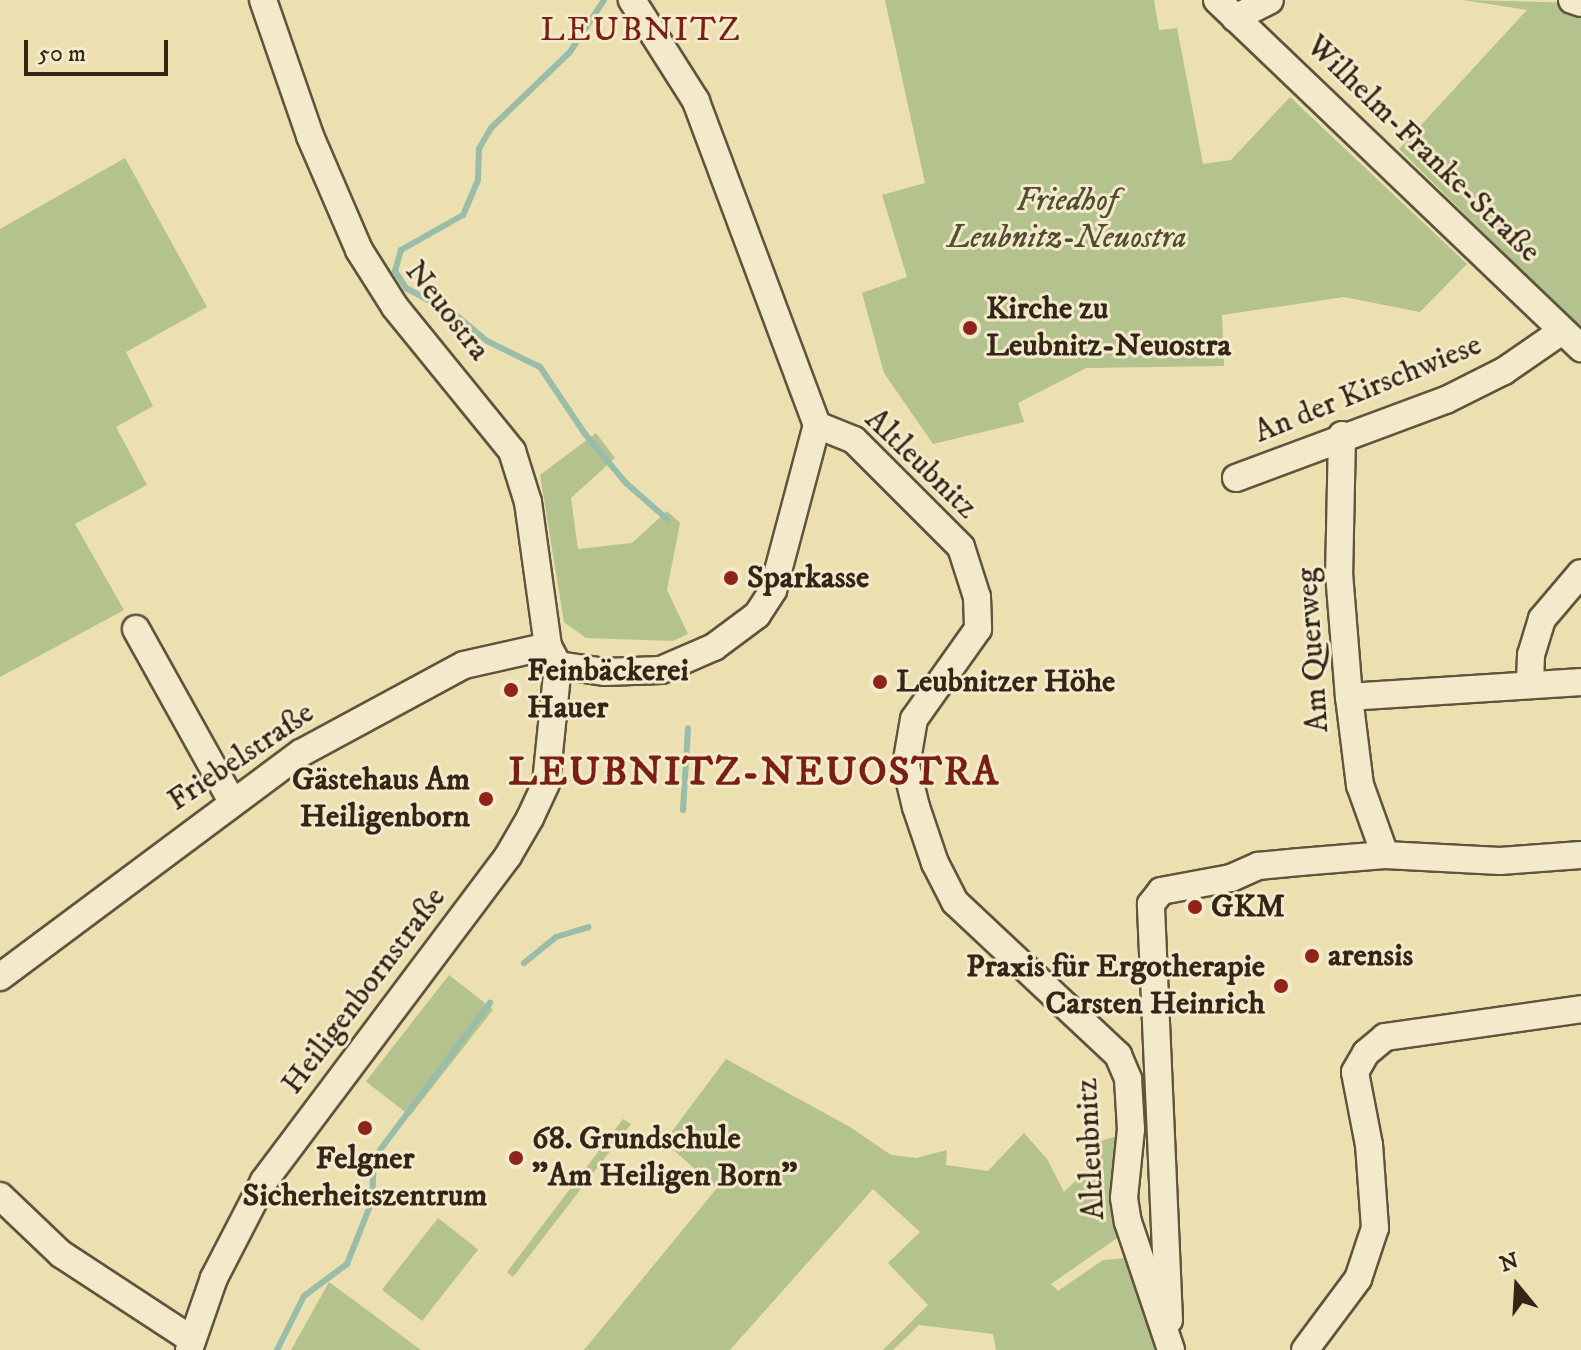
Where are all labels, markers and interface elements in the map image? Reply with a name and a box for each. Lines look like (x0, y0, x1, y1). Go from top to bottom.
district label: LEUBNITZ (540, 11, 742, 51)
scale bar (28, 24, 172, 74)
street label: Wilhelm-Franke-Straße (1298, 27, 1548, 271)
text: 50 m (38, 39, 86, 69)
park label: Friedhof Leubnitz-Neuostra (947, 183, 1187, 258)
street label: Neuostra (396, 253, 498, 369)
place label: Kirche zu Leubnitz-Neuostra (986, 291, 1231, 366)
marker: Kirche zu Leubnitz-Neuostra (961, 319, 979, 337)
street label: An der Kirschwiese (1249, 326, 1487, 452)
street label: Altleubnitz (857, 401, 985, 527)
place label: Sparkasse (747, 559, 869, 597)
street label: Am Querweg (1288, 566, 1338, 734)
marker: Sparkasse (722, 569, 740, 587)
place label: Feinbäckerei Hauer (527, 653, 689, 728)
place label: Leubnitzer Höhe (896, 663, 1115, 701)
marker: Leubnitzer Höhe (871, 673, 889, 691)
marker: Feinbäckerei Hauer (502, 681, 520, 699)
street label: Friebelstraße (160, 694, 322, 820)
district label: LEUBNITZ-NEUOSTRA (508, 749, 1000, 797)
place label: Gästehaus Am Heiligenborn (292, 762, 470, 837)
marker: Gästehaus Am Heiligenborn (477, 790, 495, 808)
street label: Heiligenbornstraße (274, 880, 454, 1102)
place label: GKM (1211, 888, 1285, 926)
marker: GKM (1186, 898, 1204, 916)
place label: arensis (1328, 937, 1413, 975)
marker: arensis (1303, 947, 1321, 965)
place label: Praxis für Ergotherapie Carsten Heinrich (966, 949, 1265, 1024)
marker: Praxis für Ergotherapie Carsten Heinrich (1272, 977, 1290, 995)
street label: Altleubnitz (1068, 1077, 1114, 1221)
marker: Felgner Sicherheitszentrum (356, 1119, 374, 1137)
place label: 68. Grundschule "Am Heiligen Born" (532, 1121, 797, 1196)
place label: Felgner Sicherheitszentrum (243, 1141, 487, 1216)
marker: 68. Grundschule "Am Heiligen Born" (507, 1149, 525, 1167)
north arrow (1477, 1246, 1557, 1326)
text: N (1497, 1247, 1522, 1278)

